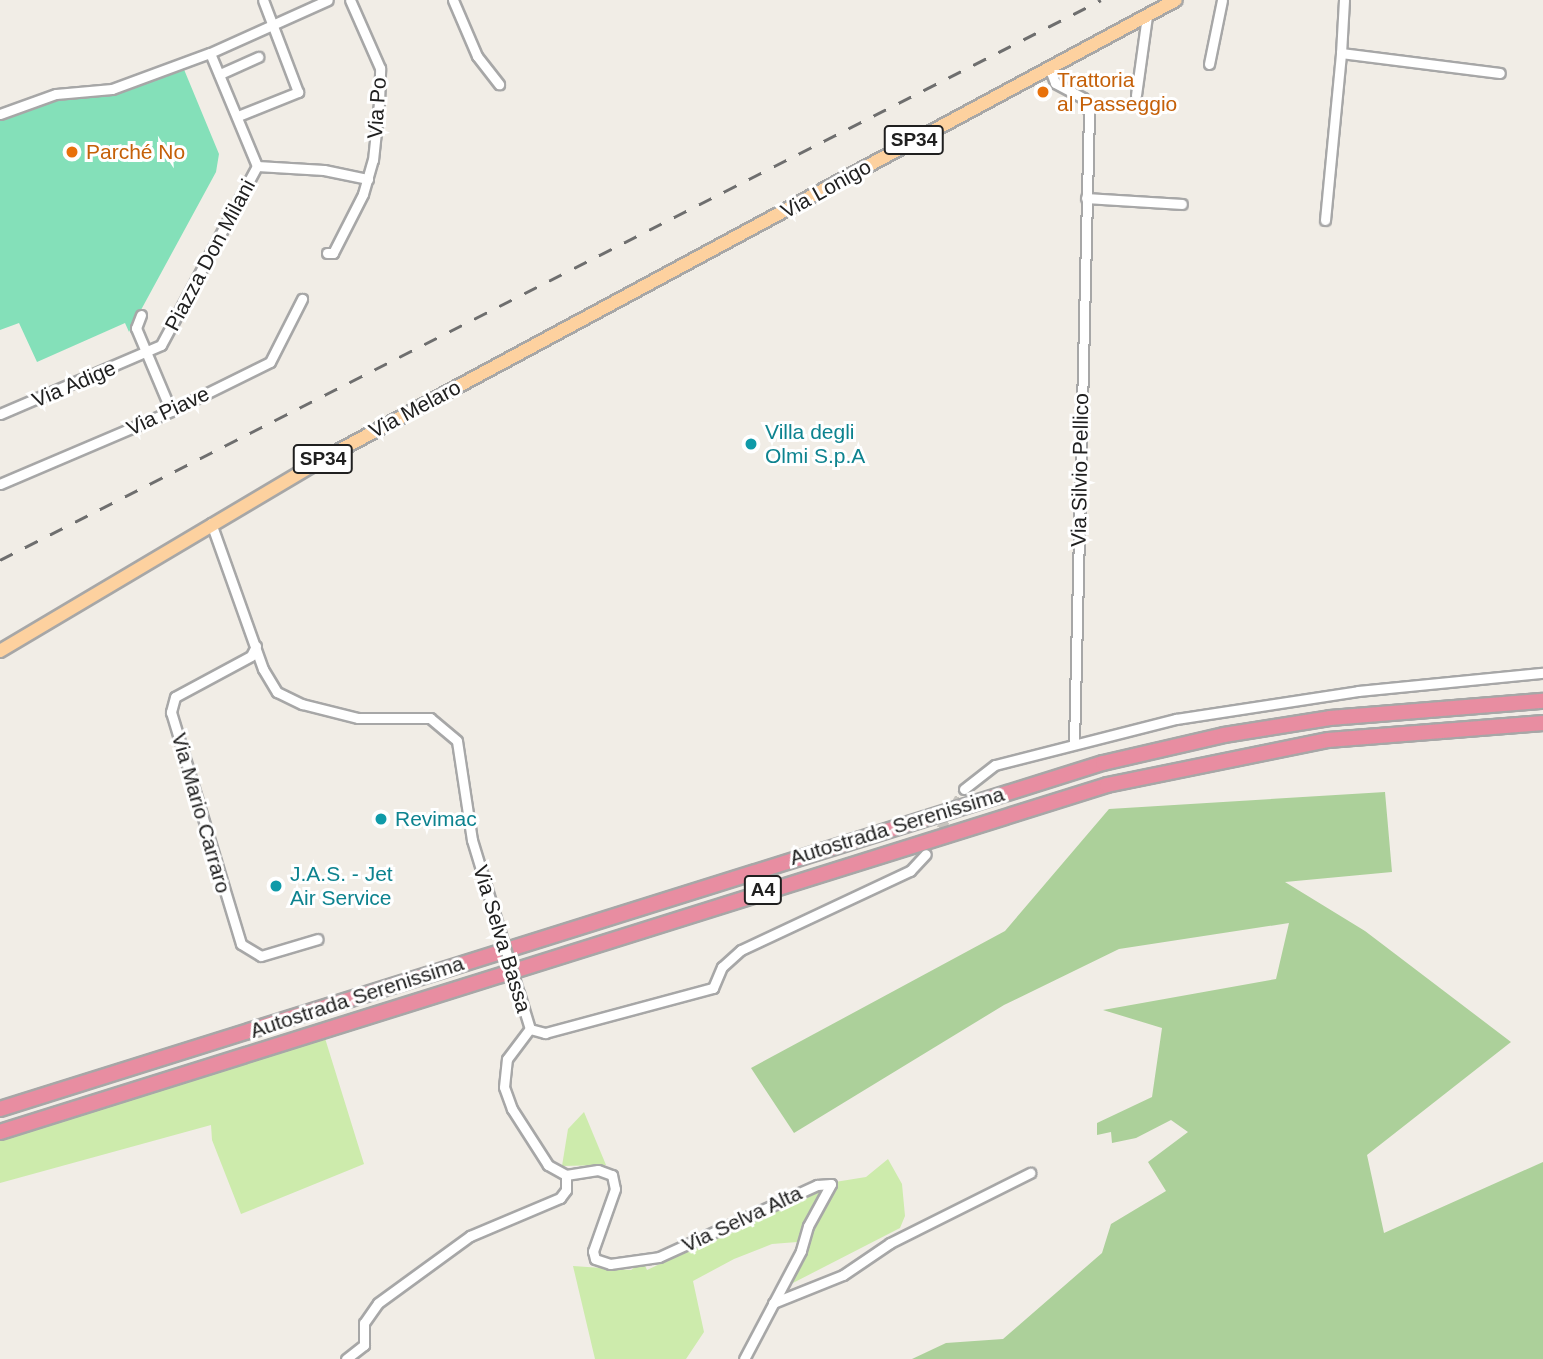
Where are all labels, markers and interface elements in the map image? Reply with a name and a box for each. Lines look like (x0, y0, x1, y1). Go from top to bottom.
place label: Trattoria al Passeggio (1057, 67, 1177, 117)
street label: Via Po (362, 76, 392, 140)
marker: Trattoria al Passeggio (1035, 84, 1051, 100)
road number: SP34 (883, 124, 946, 156)
place label: Parché No (86, 139, 185, 165)
marker: Parché No (64, 144, 80, 160)
street label: Via Lonigo (777, 154, 875, 224)
street label: Piazza Don Milani (159, 175, 261, 335)
street label: Via Adige (28, 355, 120, 413)
street label: Via Melaro (365, 374, 465, 444)
street label: Via Piave (123, 381, 213, 441)
street label: Via Silvio Pellico (1066, 393, 1094, 547)
place label: Villa degli Olmi S.p.A (765, 419, 865, 469)
marker: Villa degli Olmi S.p.A (743, 436, 759, 452)
road number: SP34 (292, 444, 354, 474)
street label: Via Mario Carraro (166, 730, 236, 896)
street label: Autostrada Serenissima (787, 781, 1007, 871)
place label: Revimac (395, 806, 477, 832)
marker: Revimac (373, 811, 389, 827)
place label: J.A.S. - Jet Air Service (290, 861, 393, 911)
street label: Via Selva Bassa (468, 862, 536, 1016)
road number: A4 (744, 874, 782, 906)
marker: J.A.S. - Jet Air Service (268, 878, 284, 894)
street label: Autostrada Serenissima (247, 951, 467, 1043)
street label: Via Selva Alta (678, 1180, 806, 1258)

